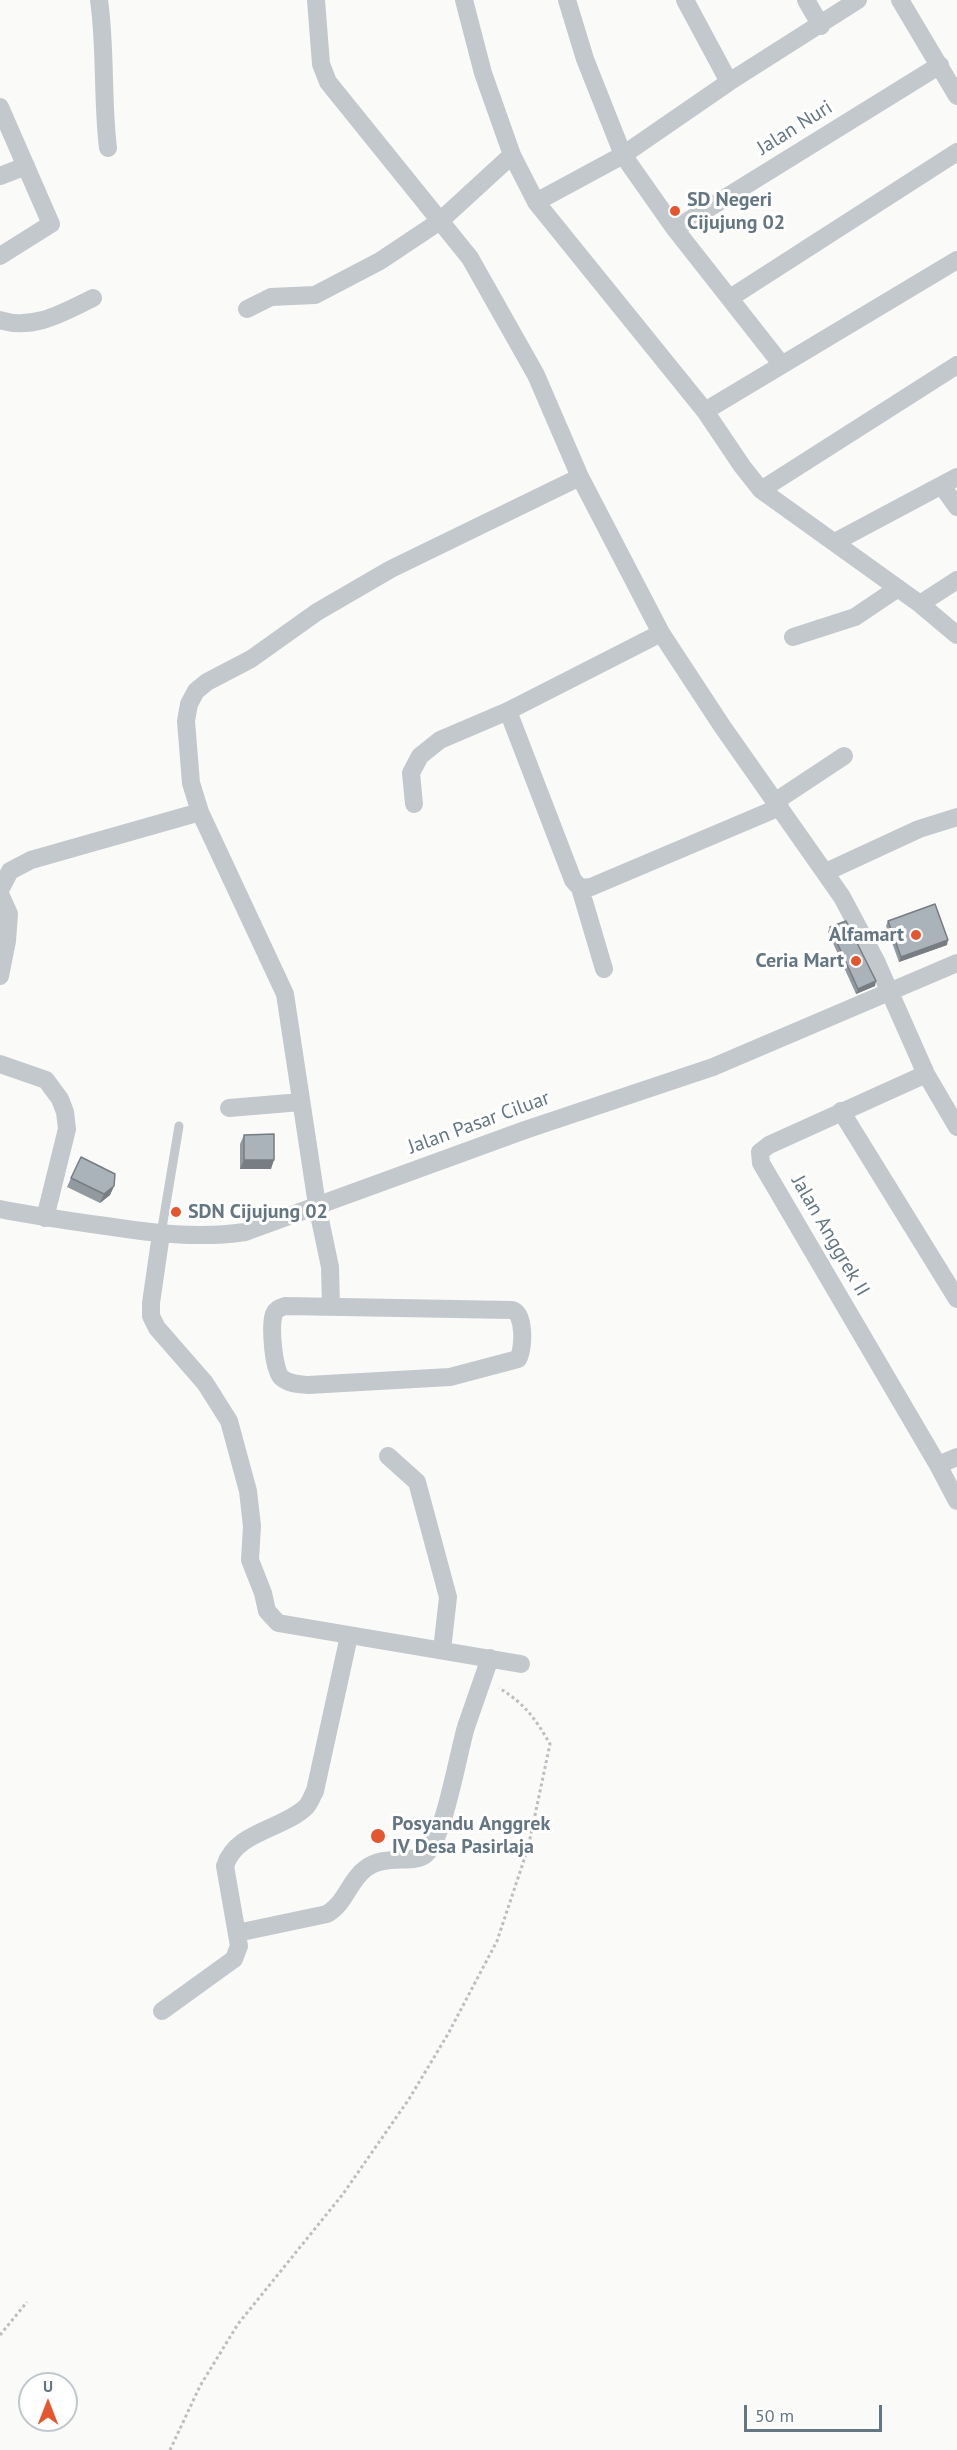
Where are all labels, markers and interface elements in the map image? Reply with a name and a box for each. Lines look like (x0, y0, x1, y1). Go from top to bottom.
street label: Jalan Nuri (753, 96, 837, 160)
place label: SD Negeri Cijujung 02 (687, 188, 785, 235)
marker: SD Negeri Cijujung 02 (668, 204, 682, 218)
place label: Alfamart (829, 923, 904, 947)
marker: Alfamart (909, 928, 923, 942)
place label: Ceria Mart (755, 949, 844, 973)
marker: Ceria Mart (849, 954, 863, 968)
street label: Jalan Pasar Ciluar (405, 1086, 553, 1160)
street label: Jalan Anggrek II (786, 1171, 874, 1301)
place label: SDN Cijujung 02 (188, 1200, 328, 1224)
marker: SDN Cijujung 02 (169, 1205, 183, 1219)
place label: Posyandu Anggrek IV Desa Pasirlaja (392, 1812, 550, 1859)
marker: Posyandu Anggrek IV Desa Pasirlaja (369, 1827, 387, 1845)
north arrow (18, 2372, 78, 2432)
text: U (43, 2376, 53, 2396)
scale bar (747, 2393, 885, 2431)
text: 50 m (755, 2404, 794, 2427)

